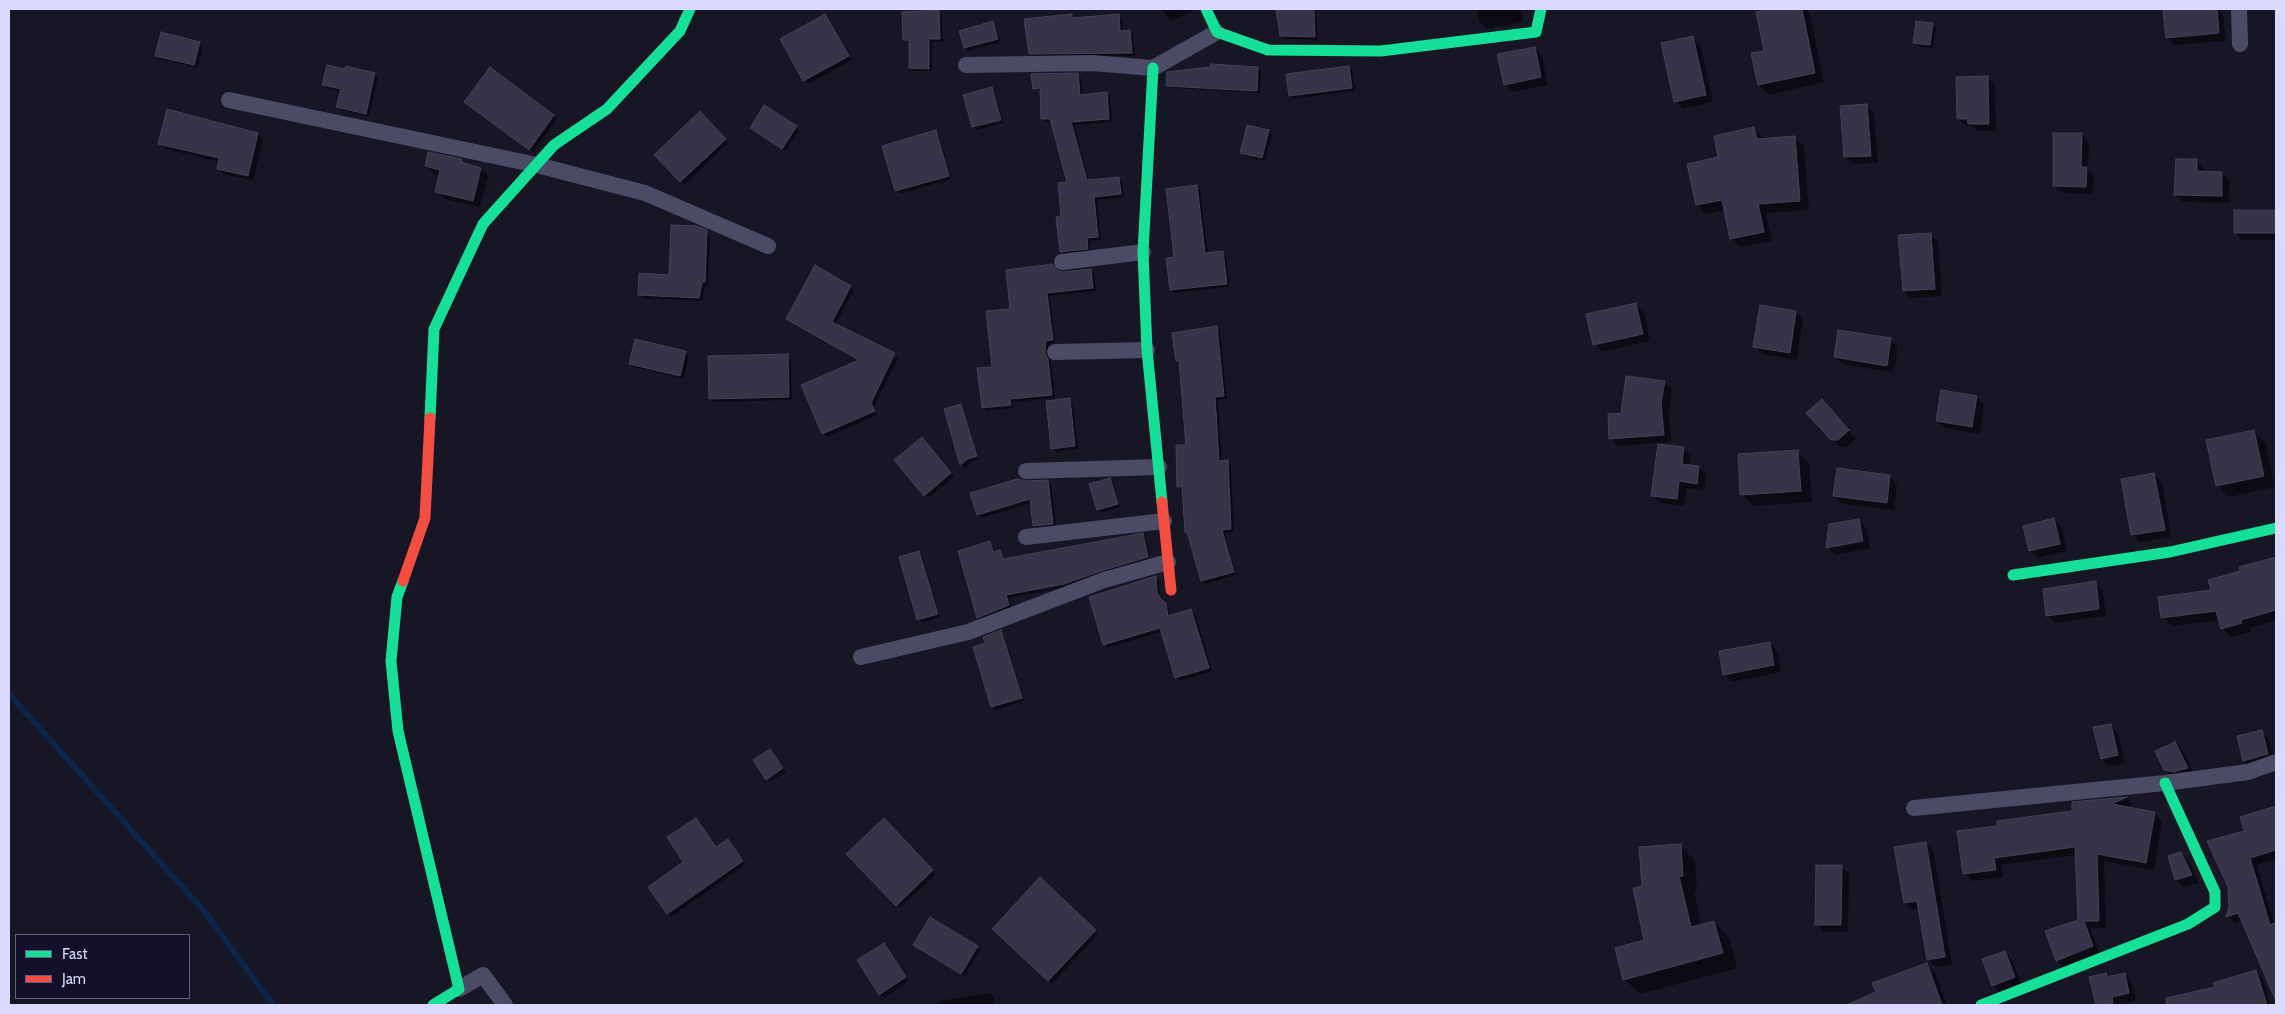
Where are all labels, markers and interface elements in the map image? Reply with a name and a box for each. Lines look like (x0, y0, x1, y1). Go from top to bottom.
legend (15, 934, 190, 999)
text: Fast (62, 945, 87, 963)
text: Jam (62, 970, 86, 988)

